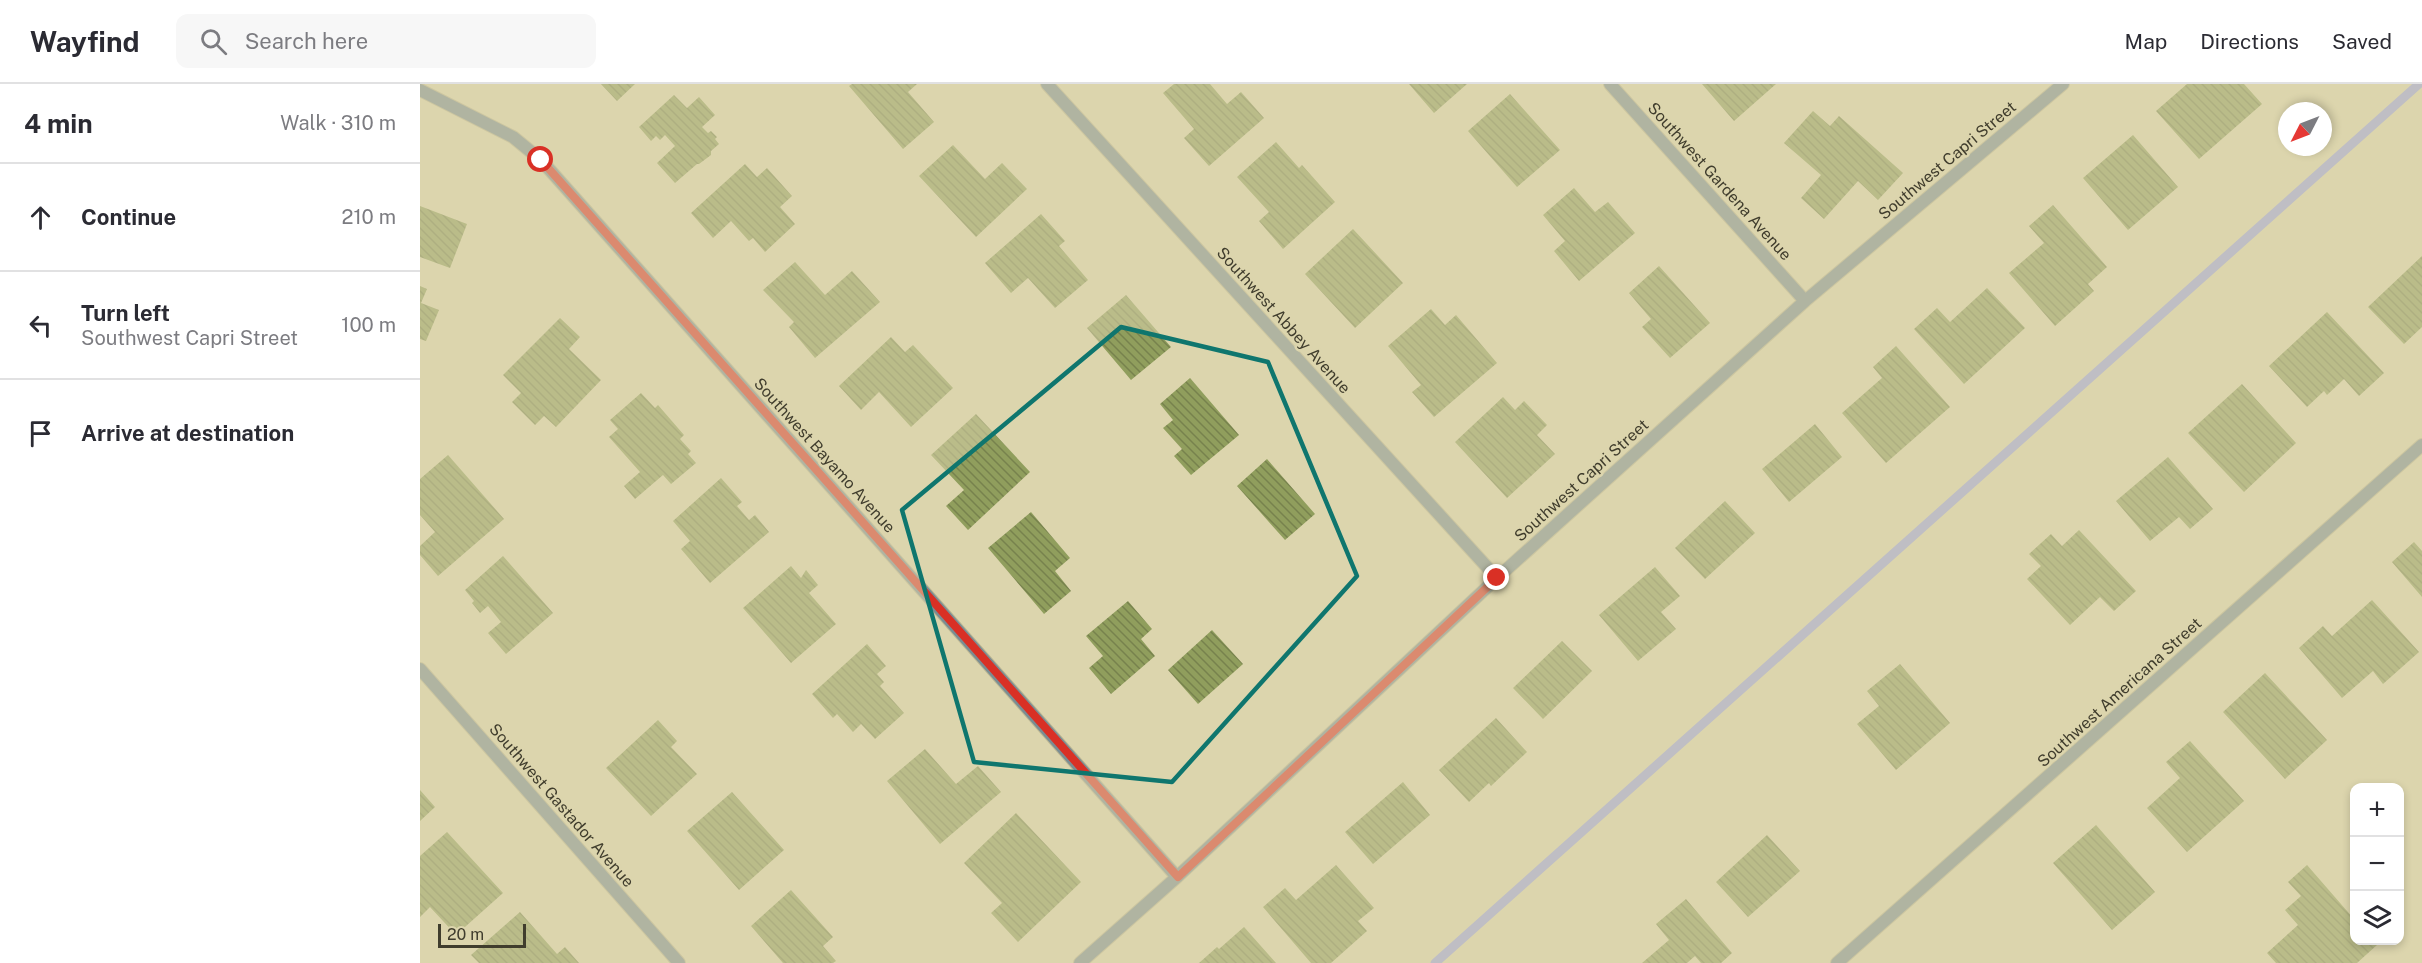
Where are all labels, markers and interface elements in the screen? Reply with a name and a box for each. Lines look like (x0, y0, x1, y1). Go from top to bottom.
search box (176, 14, 596, 68)
text: Wayfind (30, 25, 140, 58)
icon: search (197, 25, 230, 58)
text: Search here (245, 28, 368, 54)
text: Map (2125, 29, 2167, 54)
text: Directions (2200, 29, 2299, 54)
text: Saved (2332, 29, 2392, 54)
street label: Southwest Capri Street (1875, 97, 2020, 223)
street label: Southwest Gardena Avenue (1644, 99, 1796, 264)
north arrow (2278, 102, 2332, 156)
text: 4 min (24, 108, 93, 139)
text: Walk · 310 m (280, 111, 396, 135)
route start (527, 146, 553, 172)
icon: ahead (24, 201, 57, 234)
text: Continue (81, 204, 176, 230)
text: 210 m (342, 205, 396, 229)
street label: Southwest Abbey Avenue (1213, 243, 1354, 397)
text: Turn left (81, 300, 170, 326)
icon: left (24, 309, 57, 342)
text: 100 m (341, 313, 396, 337)
text: Southwest Capri Street (81, 326, 298, 350)
street label: Southwest Bayamo Avenue (750, 374, 899, 537)
street label: Southwest Capri Street (1510, 415, 1652, 546)
icon: arrive (24, 417, 57, 450)
text: Arrive at destination (81, 420, 294, 446)
route end (1483, 564, 1509, 590)
street label: Southwest Americana Street (2033, 614, 2205, 771)
street label: Southwest Gastador Avenue (485, 720, 638, 891)
map controls (2350, 783, 2404, 945)
button: + (2350, 783, 2404, 837)
button: − (2350, 837, 2404, 891)
button: layers (2350, 891, 2404, 945)
scale bar (438, 921, 526, 948)
text: 20 m (447, 925, 484, 944)

